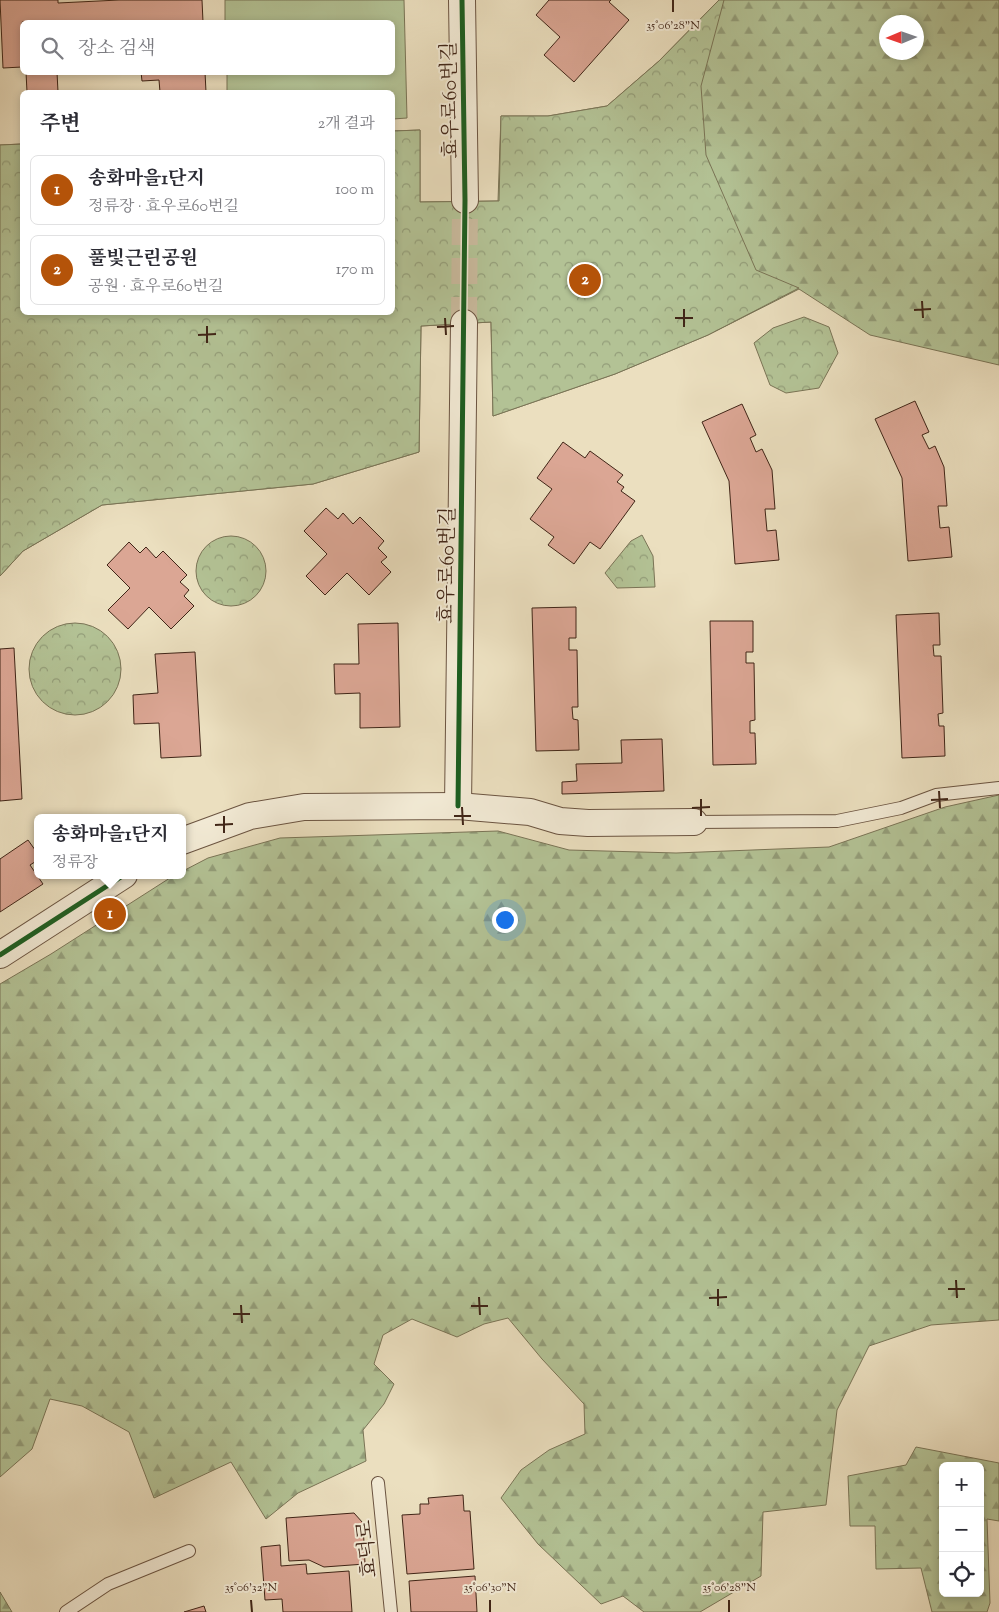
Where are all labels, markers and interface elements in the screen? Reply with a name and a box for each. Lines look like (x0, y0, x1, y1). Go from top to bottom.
north arrow (879, 15, 924, 60)
text: 35°06'28"N (646, 17, 700, 35)
search box (20, 20, 395, 75)
icon: search (38, 34, 66, 62)
text: 장소 검색 (78, 36, 155, 63)
street label: 효우로60번길 (436, 41, 467, 159)
text: 주변 (40, 110, 81, 140)
text: 2개 결과 (318, 113, 375, 136)
text: 송화마을1단지 (88, 166, 205, 193)
text: 1 (54, 179, 60, 202)
text: 100 m (335, 179, 374, 202)
text: 정류장 · 효우로60번길 (88, 196, 239, 219)
text: 풀빛근린공원 (88, 246, 198, 273)
text: 2 (53, 259, 61, 282)
text: 170 m (336, 259, 374, 282)
pin: 2 (569, 261, 601, 299)
text: 공원 · 효우로60번길 (88, 276, 223, 299)
street label: 효우로60번길 (433, 506, 464, 624)
popup (34, 814, 186, 879)
text: 송화마을1단지 (52, 822, 168, 849)
text: 정류장 (52, 852, 98, 875)
pin: 1 (94, 895, 126, 933)
your location (492, 907, 518, 933)
map controls (939, 1462, 984, 1597)
button: + (939, 1462, 984, 1507)
button: − (939, 1507, 984, 1552)
street label: 효덕로 (351, 1518, 386, 1579)
button: locate (939, 1552, 984, 1597)
text: 35°06'32"N (225, 1579, 278, 1597)
text: 35°06'30"N (464, 1579, 517, 1597)
text: 35°06'28"N (702, 1579, 756, 1597)

